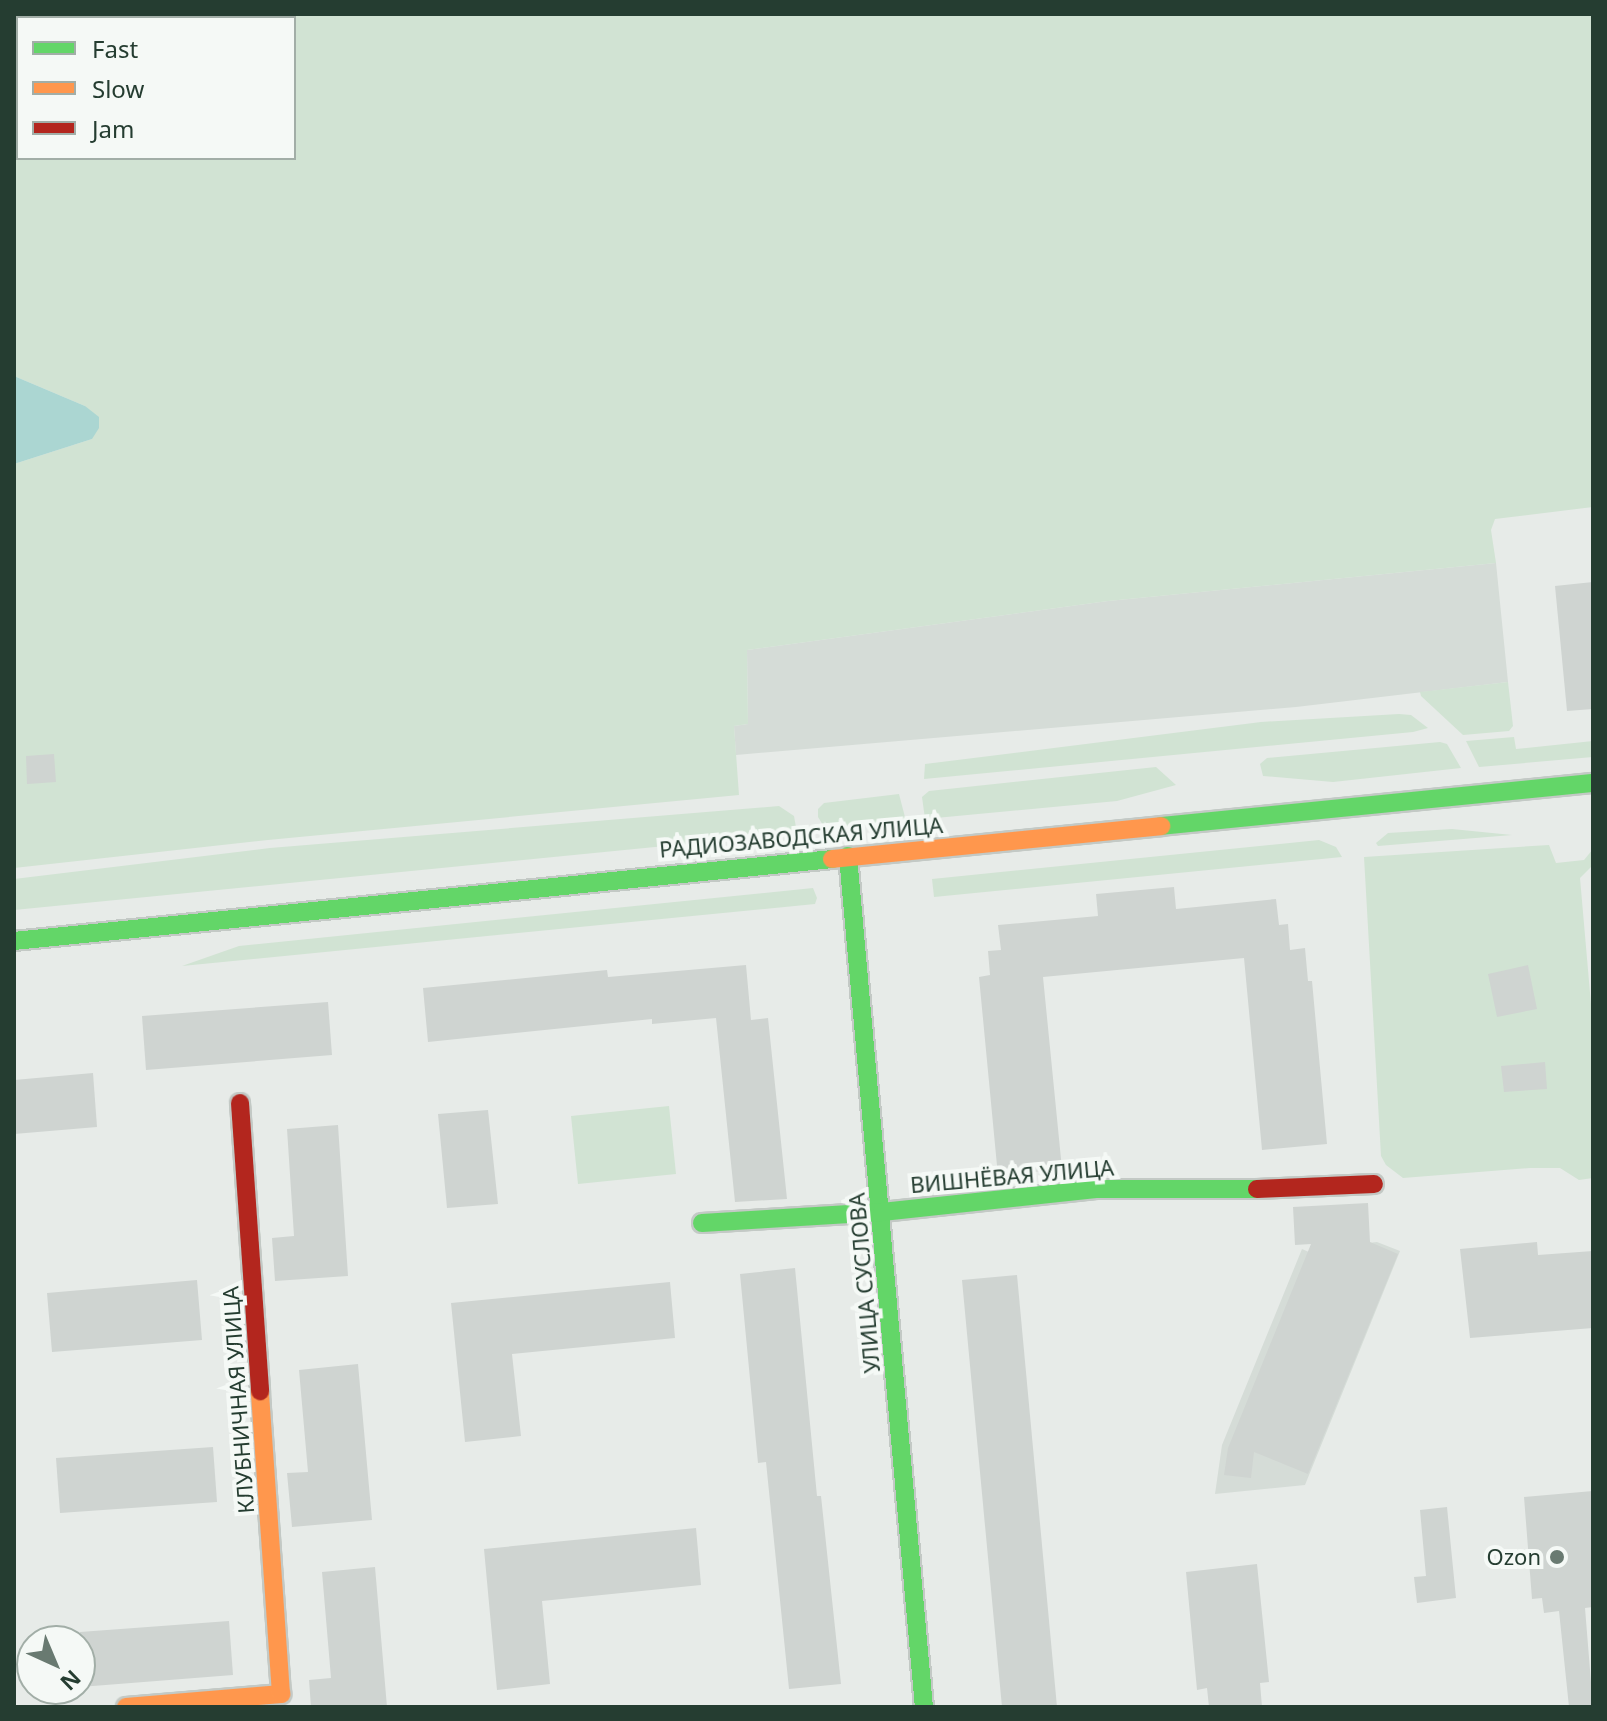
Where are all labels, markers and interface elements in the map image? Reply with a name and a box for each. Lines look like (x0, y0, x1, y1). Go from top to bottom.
legend (16, 16, 296, 160)
text: Fast (92, 32, 138, 65)
text: Slow (92, 72, 144, 105)
text: Jam (92, 112, 134, 145)
street label: РАДИОЗАВОДСКАЯ УЛИЦА (658, 811, 944, 863)
street label: ВИШНЁВАЯ УЛИЦА (909, 1154, 1115, 1198)
street label: УЛИЦА СУСЛОВА (843, 1192, 885, 1374)
street label: КЛУБНИЧНАЯ УЛИЦА (217, 1285, 259, 1515)
place label: Ozon (1487, 1544, 1541, 1570)
marker: Ozon (1548, 1548, 1566, 1566)
north arrow (16, 1625, 96, 1705)
text: N (54, 1664, 88, 1698)

